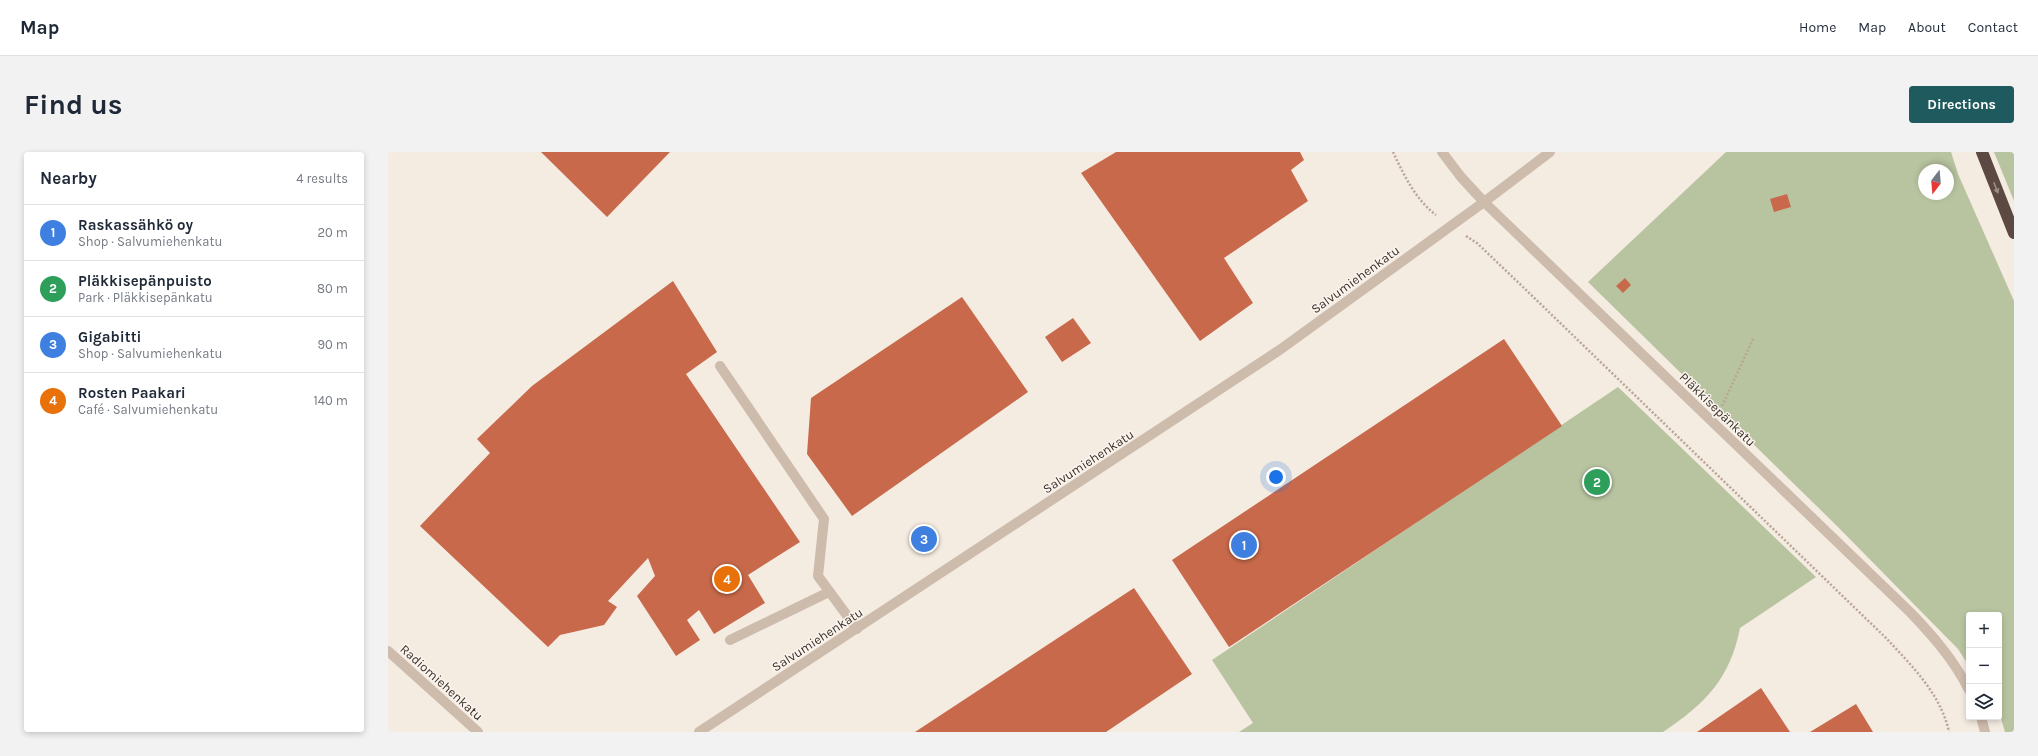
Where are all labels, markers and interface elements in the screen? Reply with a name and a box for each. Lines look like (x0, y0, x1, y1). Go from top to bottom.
text: Map (20, 17, 59, 39)
text: Home (1799, 19, 1836, 36)
text: Map (1858, 19, 1886, 36)
text: About (1908, 19, 1946, 36)
text: Contact (1968, 19, 2018, 36)
button: Directions (1909, 86, 2014, 123)
text: Find us (24, 88, 123, 121)
north arrow (1918, 164, 1954, 200)
text: Nearby (40, 168, 97, 188)
text: 4 results (296, 171, 348, 186)
one-way arrow (1994, 183, 2000, 195)
text: Raskassähkö oy (78, 216, 193, 234)
text: 1 (51, 225, 55, 240)
text: 20 m (318, 225, 348, 240)
text: Shop · Salvumiehenkatu (78, 234, 222, 249)
street label: Salvumiehenkatu (1308, 242, 1402, 316)
text: Pläkkisepänpuisto (78, 272, 212, 290)
text: 2 (49, 281, 57, 296)
text: 80 m (317, 281, 348, 296)
text: Park · Pläkkisepänkatu (78, 290, 213, 305)
text: Gigabitti (78, 328, 141, 346)
text: 3 (49, 337, 57, 352)
text: 90 m (317, 337, 348, 352)
text: Shop · Salvumiehenkatu (78, 346, 222, 361)
street label: Pläkkisepänkatu (1677, 369, 1759, 449)
text: Rosten Paakari (78, 384, 186, 402)
text: 4 (49, 393, 57, 408)
text: 140 m (313, 393, 348, 408)
text: Café · Salvumiehenkatu (78, 402, 218, 417)
street label: Salvumiehenkatu (1040, 426, 1137, 496)
your location (1266, 467, 1286, 487)
pin: 2 (1584, 467, 1610, 497)
pin: 3 (911, 524, 937, 554)
pin: 1 (1231, 530, 1257, 560)
pin: 4 (714, 564, 740, 594)
street label: Salvumiehenkatu (769, 604, 866, 674)
map controls (1966, 612, 2002, 720)
button: + (1966, 612, 2002, 648)
street label: Radiomiehenkatu (397, 641, 486, 723)
button: − (1966, 648, 2002, 684)
button: layers (1966, 684, 2002, 720)

